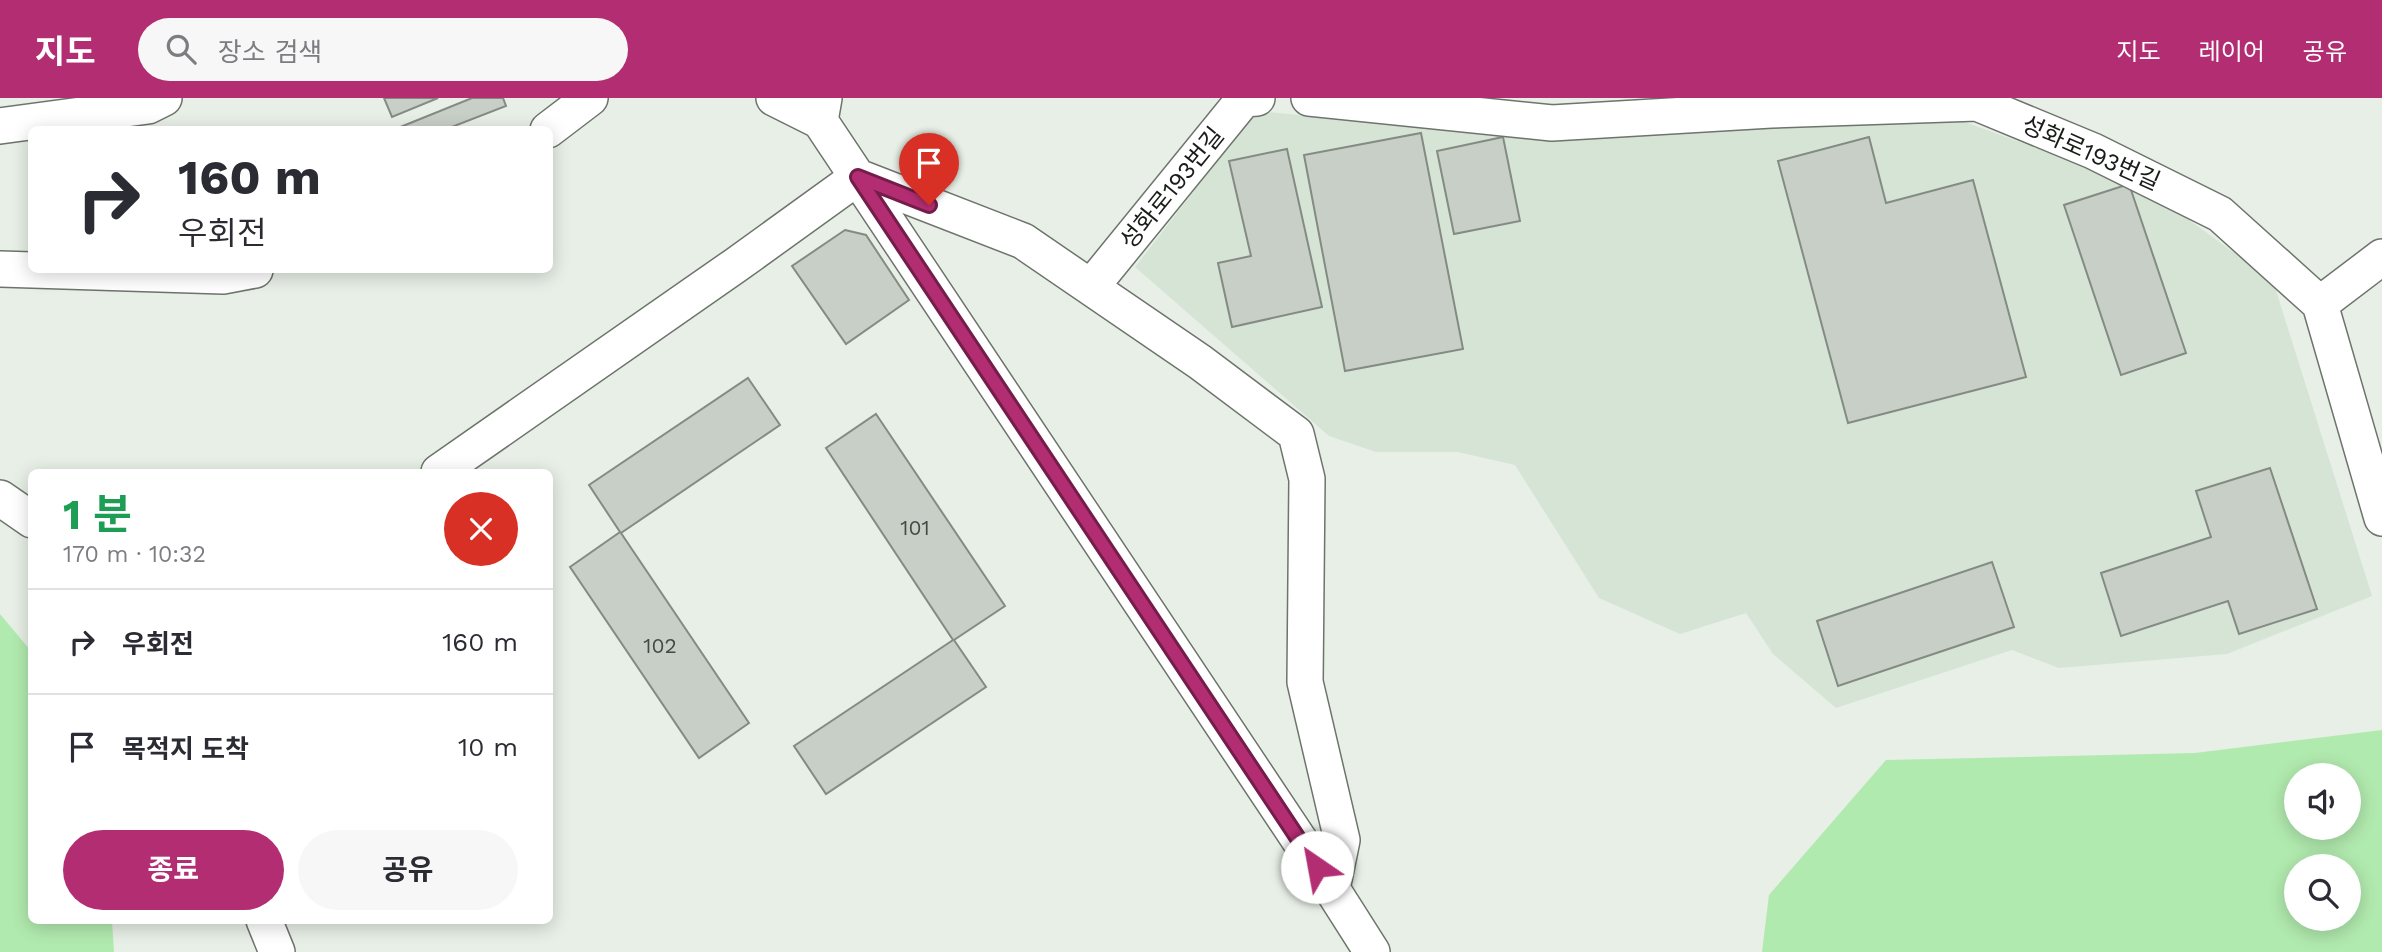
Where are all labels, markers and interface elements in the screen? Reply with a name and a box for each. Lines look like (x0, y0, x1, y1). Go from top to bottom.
search box (138, 18, 628, 81)
icon: search (162, 30, 200, 68)
text: 지도 (35, 32, 96, 71)
text: 장소 검색 (218, 37, 322, 67)
text: 지도 (2116, 38, 2161, 66)
text: 레이어 (2199, 38, 2265, 66)
text: 공유 (2303, 38, 2347, 66)
street label: 성화로193번길 (2018, 110, 2164, 196)
street label: 성화로193번길 (1115, 122, 1229, 254)
pin (899, 133, 959, 205)
icon: arrive (910, 144, 948, 182)
text: 160 m (178, 148, 321, 206)
icon: right (63, 154, 154, 245)
text: 우회전 (178, 214, 266, 252)
text: 1 분 (63, 490, 132, 539)
button: close (444, 492, 518, 566)
house number: 101 (900, 515, 930, 540)
text: 170 m · 10:32 (63, 541, 206, 568)
icon: right (63, 623, 101, 661)
text: 160 m (442, 627, 518, 657)
text: 우회전 (122, 629, 194, 659)
house number: 102 (643, 633, 677, 658)
icon: arrive (63, 728, 101, 766)
text: 10 m (458, 732, 518, 762)
text: 목적지 도착 (122, 734, 249, 764)
map controls (2284, 763, 2361, 931)
button: sound (2284, 763, 2361, 840)
button: 종료 (63, 830, 284, 910)
button: 공유 (298, 830, 518, 910)
position arrow (1280, 830, 1354, 904)
button: search (2284, 854, 2361, 931)

